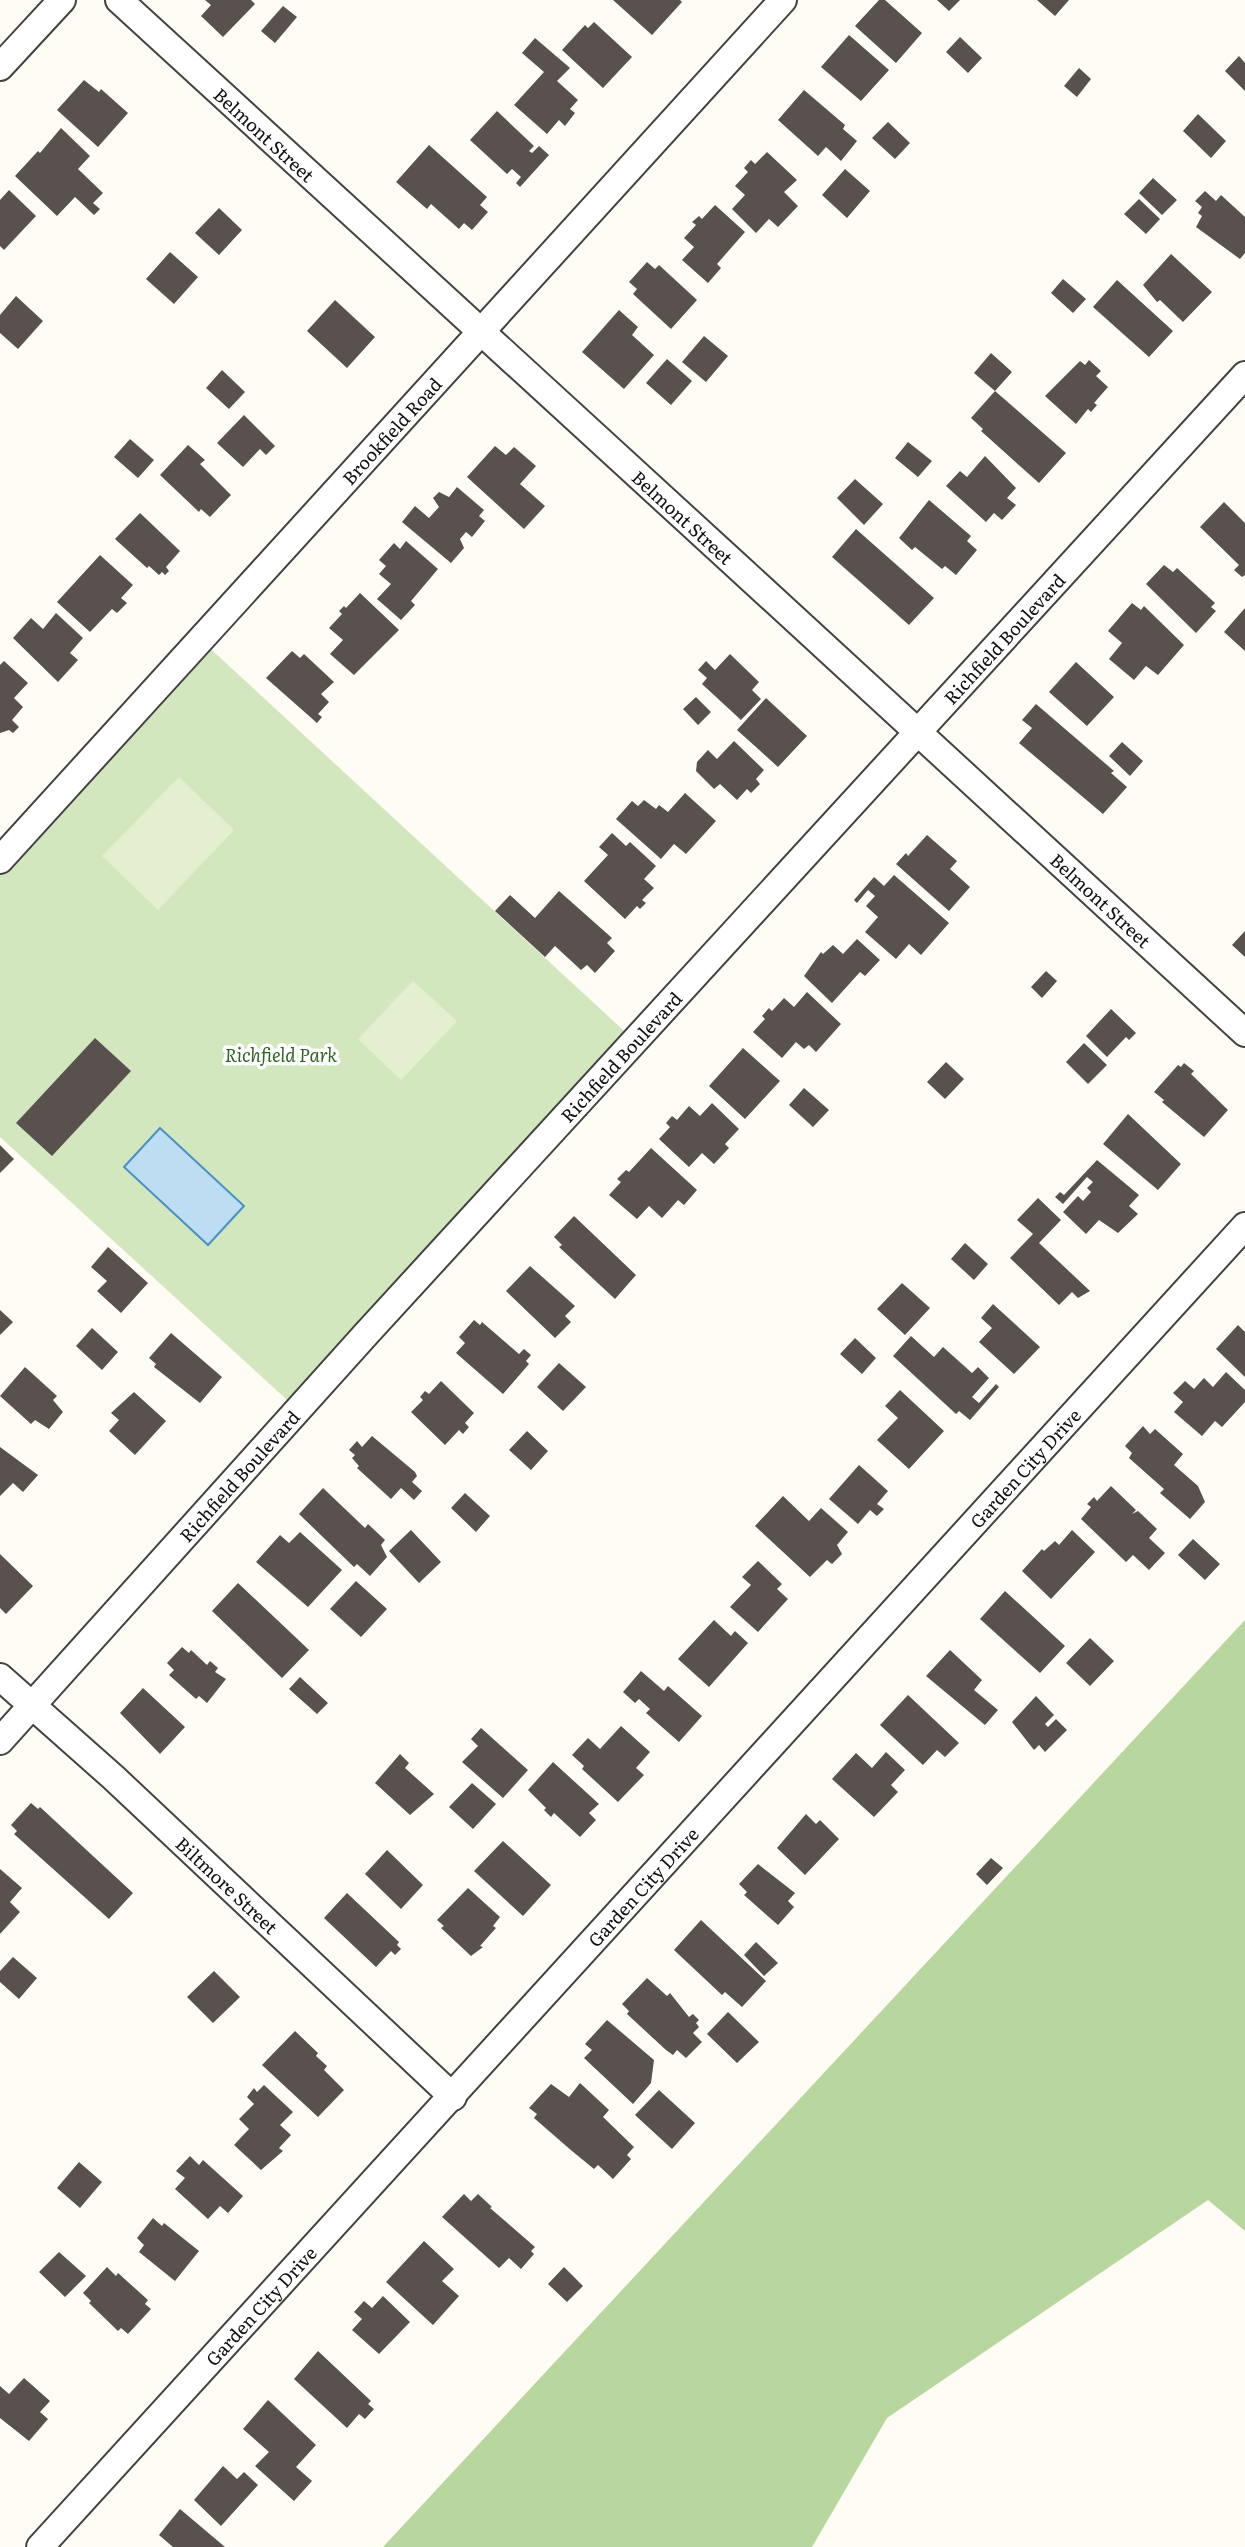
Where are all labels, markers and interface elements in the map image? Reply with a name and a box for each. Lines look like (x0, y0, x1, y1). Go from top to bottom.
street label: Belmont Street (208, 81, 322, 188)
street label: Brookfield Road (335, 371, 447, 490)
street label: Belmont Street (627, 463, 740, 571)
street label: Richfield Boulevard (937, 567, 1071, 710)
street label: Belmont Street (1045, 846, 1158, 954)
street label: Richfield Boulevard (553, 985, 688, 1128)
park label: Richfield Park (225, 1041, 337, 1068)
street label: Garden City Drive (963, 1402, 1086, 1533)
street label: Richfield Boulevard (172, 1404, 305, 1547)
street label: Garden City Drive (581, 1821, 704, 1952)
street label: Biltmore Street (170, 1830, 285, 1940)
street label: Garden City Drive (199, 2240, 322, 2371)

